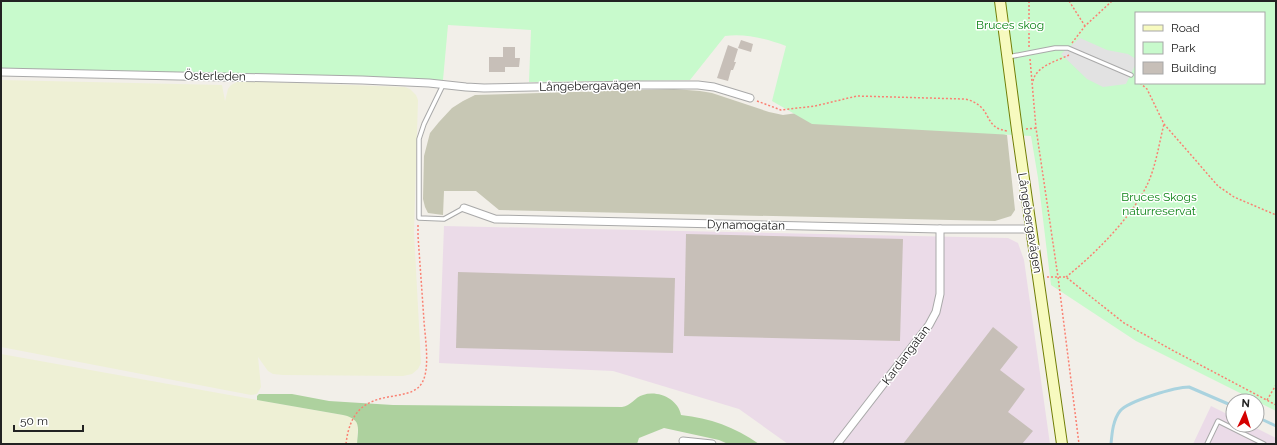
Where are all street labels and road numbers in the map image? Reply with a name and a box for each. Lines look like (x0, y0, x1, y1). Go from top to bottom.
street label: Österleden (184, 68, 246, 84)
street label: Långebergavägen (539, 78, 641, 94)
street label: Långebergavägen (1015, 172, 1045, 274)
street label: Dynamogatan (707, 217, 785, 233)
street label: Kardangatan (879, 323, 933, 387)

